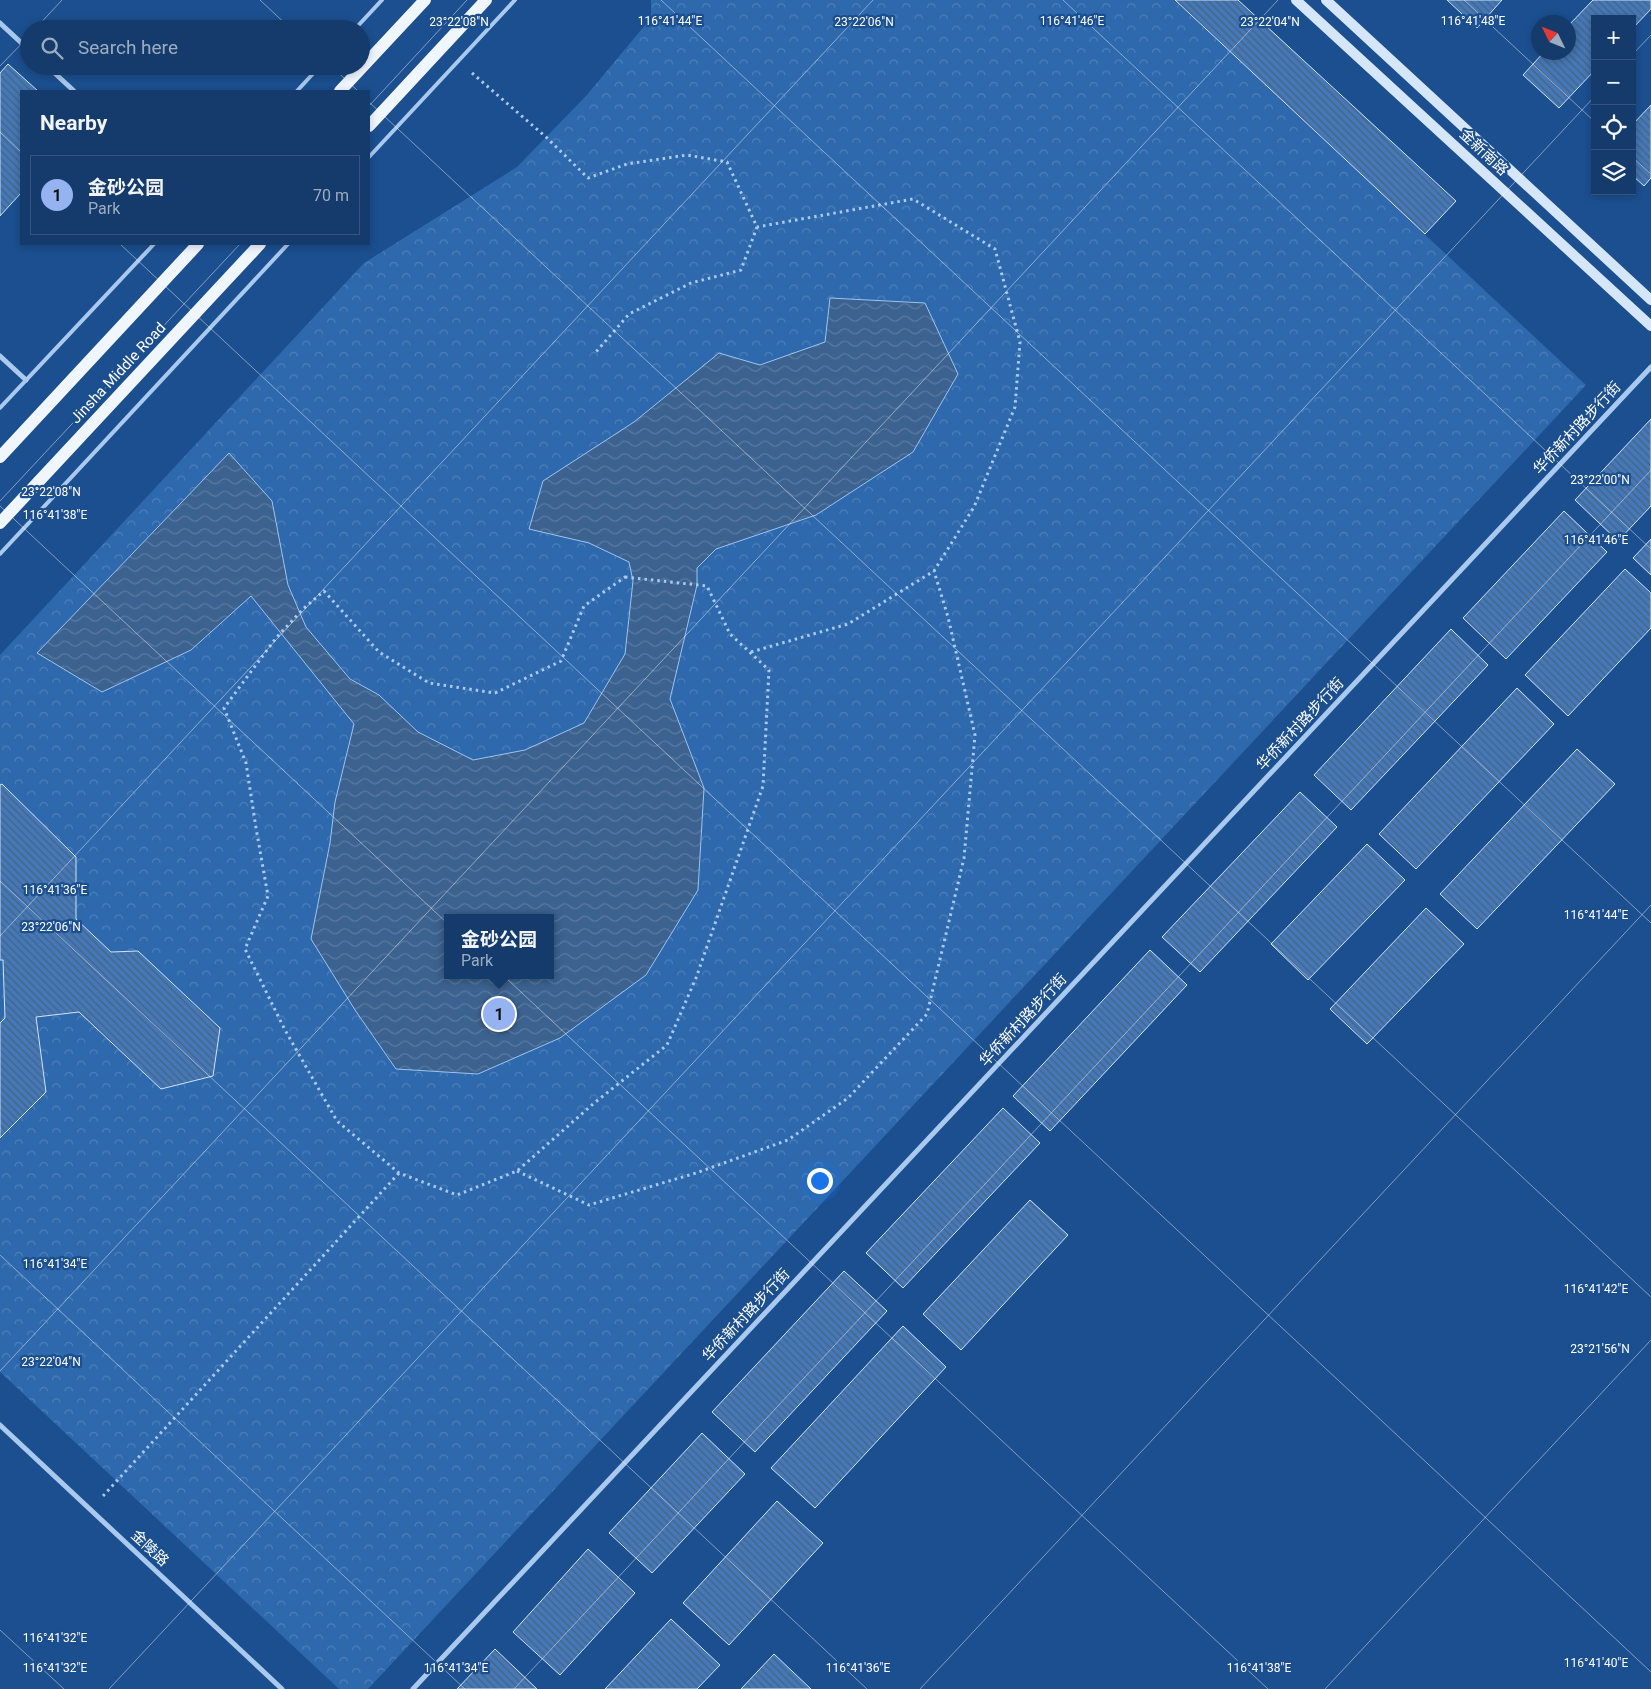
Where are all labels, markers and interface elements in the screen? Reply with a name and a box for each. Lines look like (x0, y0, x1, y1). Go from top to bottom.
text: 116°41'44"E (638, 14, 702, 28)
text: 116°41'46"E (1040, 14, 1104, 28)
text: 116°41'48"E (1441, 14, 1505, 28)
text: 23°22'08"N (429, 15, 489, 29)
text: 23°22'06"N (834, 15, 894, 29)
text: 23°22'04"N (1240, 15, 1300, 29)
north arrow (1531, 15, 1576, 60)
map controls (1591, 15, 1636, 195)
button: + (1591, 15, 1636, 60)
search box (20, 20, 370, 75)
icon: search (38, 34, 66, 62)
text: Search here (78, 36, 178, 59)
button: − (1591, 60, 1636, 105)
button: locate (1591, 105, 1636, 150)
text: Nearby (40, 111, 107, 135)
street label: 金新南路 (1456, 125, 1512, 179)
button: layers (1591, 150, 1636, 195)
text: 金砂公园 (88, 176, 164, 199)
text: 1 (52, 186, 62, 205)
text: 70 m (313, 186, 349, 205)
text: Park (88, 199, 120, 218)
street label: Jinsha Middle Road (67, 319, 169, 427)
street label: 华侨新村路步行街 (1529, 378, 1625, 478)
text: 23°22'00"N (1570, 473, 1630, 487)
text: 23°22'08"N (21, 485, 81, 499)
text: 116°41'38"E (23, 508, 87, 522)
text: 116°41'46"E (1564, 533, 1628, 547)
street label: 华侨新村路步行街 (1252, 674, 1348, 774)
text: 116°41'36"E (23, 883, 87, 897)
text: 116°41'44"E (1564, 908, 1628, 922)
popup (444, 914, 554, 979)
text: 23°22'06"N (21, 920, 81, 934)
text: 金砂公园 (461, 928, 537, 951)
text: Park (461, 951, 493, 970)
street label: 华侨新村路步行街 (975, 970, 1071, 1070)
pin: 1 (483, 995, 515, 1033)
your location (807, 1168, 833, 1194)
text: 116°41'34"E (23, 1257, 87, 1271)
street label: 华侨新村路步行街 (698, 1265, 794, 1365)
text: 116°41'42"E (1564, 1282, 1628, 1296)
text: 23°21'56"N (1570, 1342, 1630, 1356)
text: 23°22'04"N (21, 1355, 81, 1369)
street label: 金陵路 (127, 1526, 173, 1570)
text: 116°41'32"E (23, 1631, 87, 1645)
text: 116°41'40"E (1564, 1656, 1628, 1670)
text: 116°41'32"E (23, 1661, 87, 1675)
text: 116°41'34"E (424, 1661, 488, 1675)
text: 116°41'36"E (826, 1661, 890, 1675)
text: 116°41'38"E (1227, 1661, 1291, 1675)

